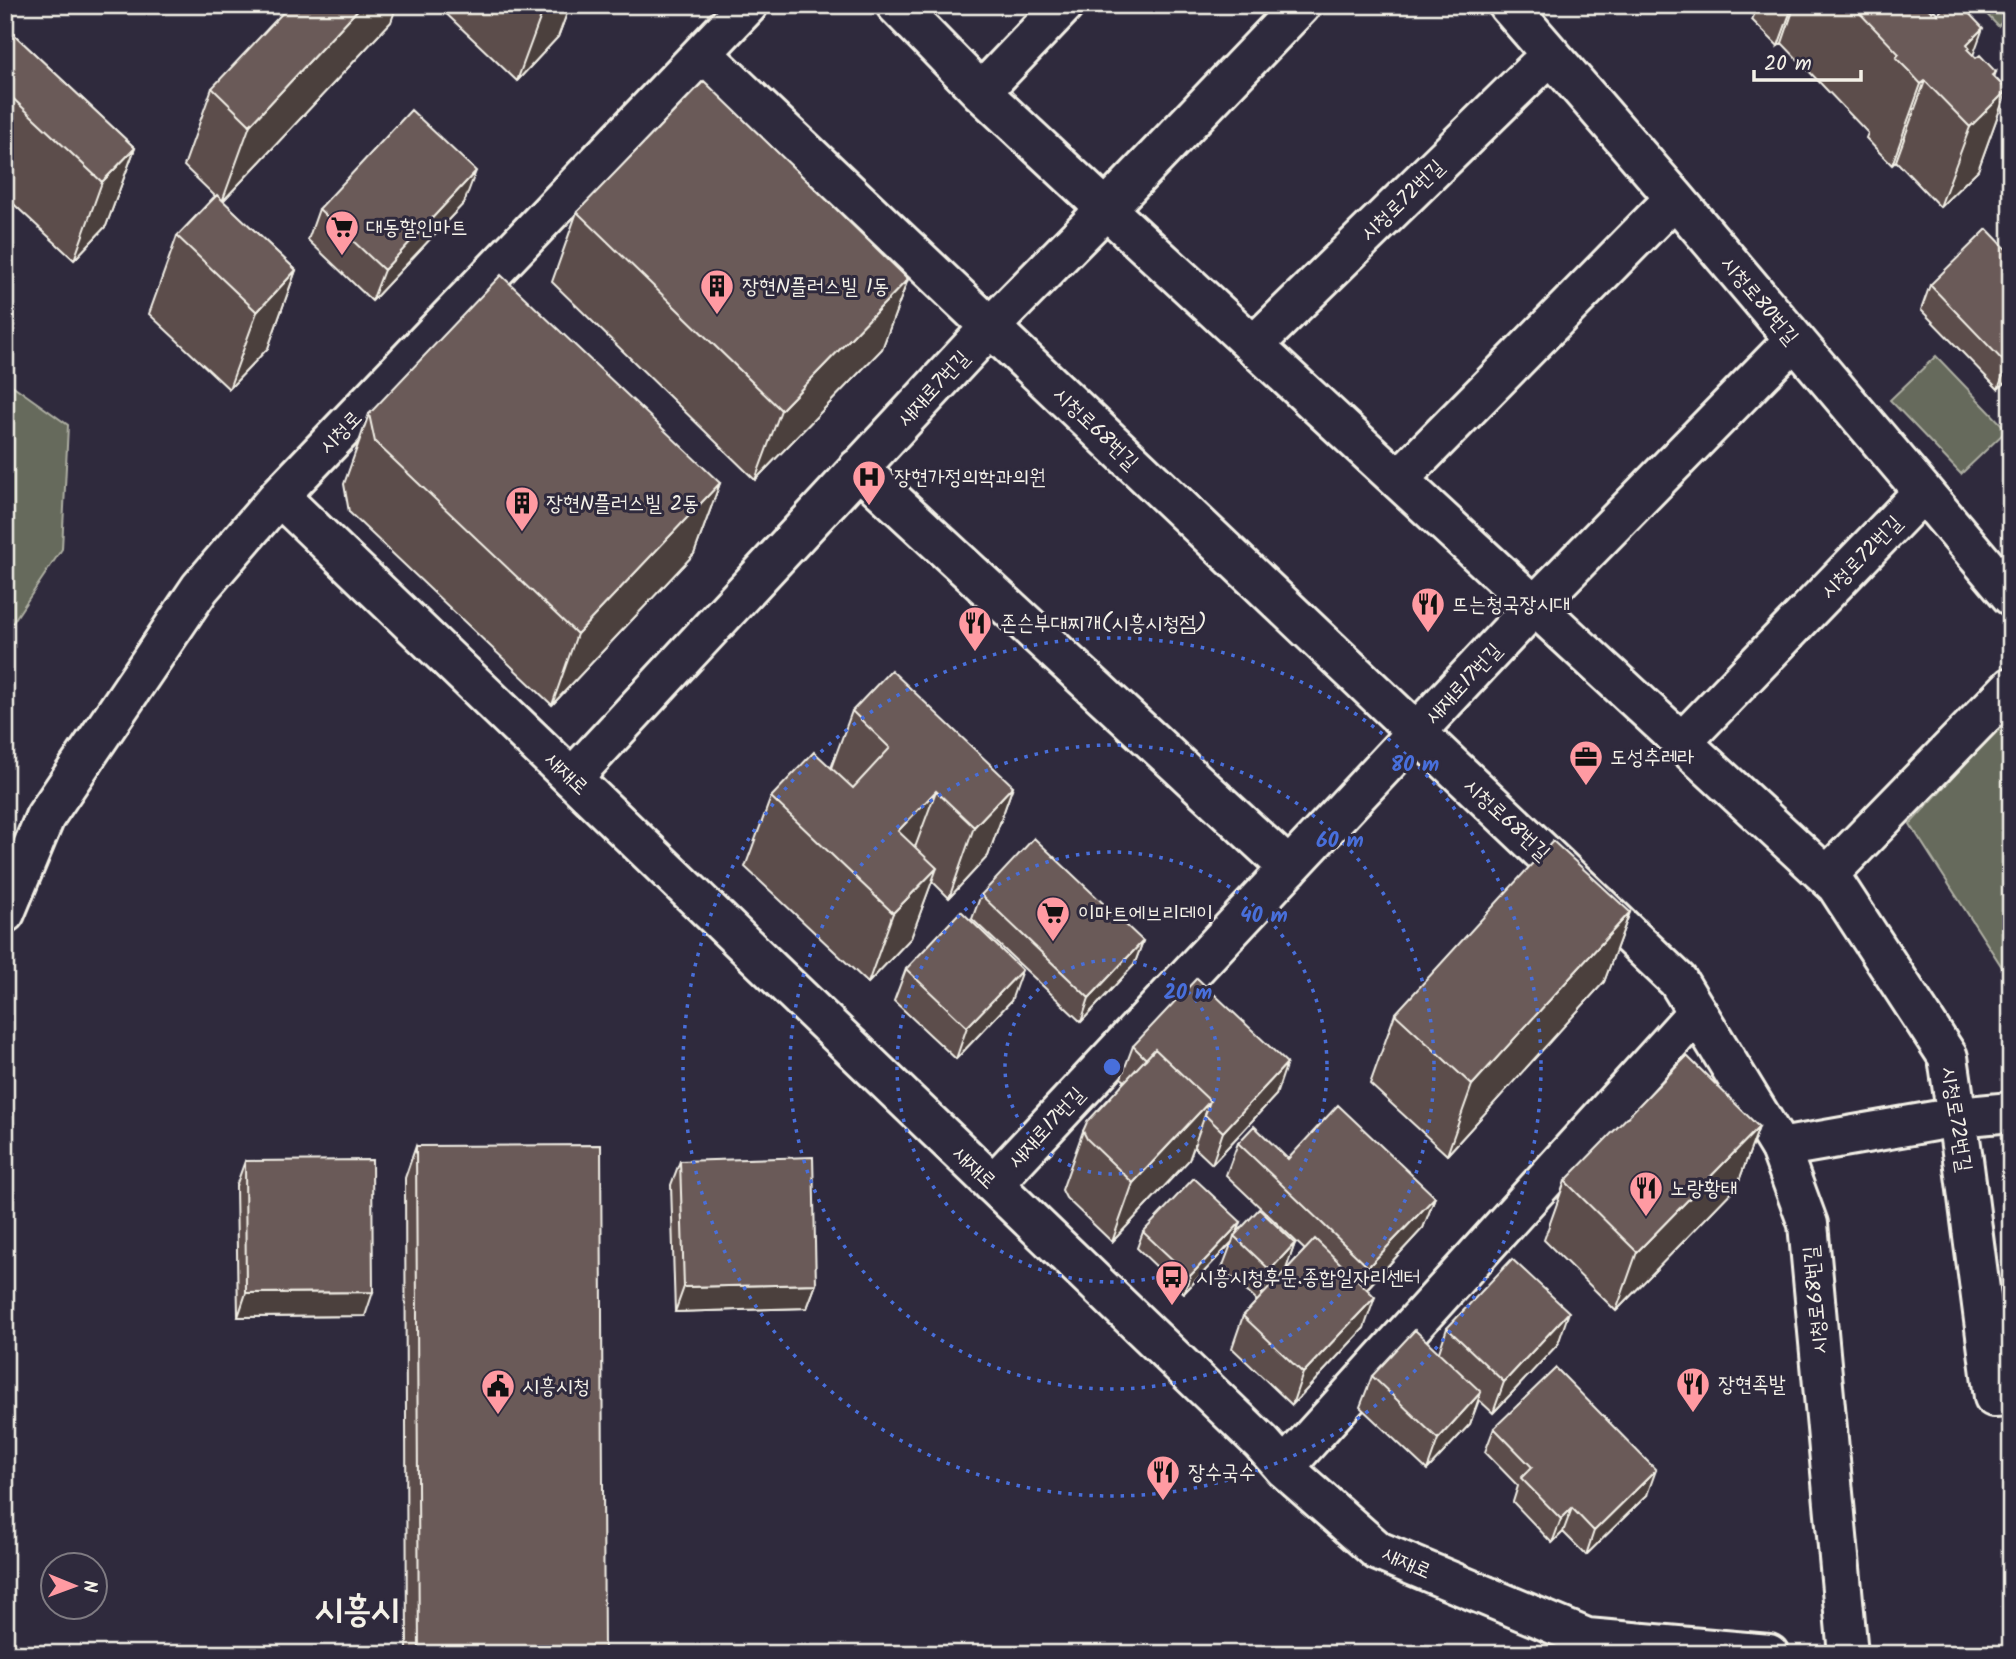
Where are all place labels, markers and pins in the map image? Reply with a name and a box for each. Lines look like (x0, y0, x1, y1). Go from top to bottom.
supermarket icon: 대동할인마트 (323, 208, 361, 257)
place label: 대동할인마트 (366, 212, 467, 245)
building icon: 장현N플러스빌 1동 (698, 267, 736, 316)
place label: 장현N플러스빌 1동 (742, 271, 890, 304)
hospital icon: 장현가정의학과의원 (850, 458, 888, 507)
place label: 장현가정의학과의원 (894, 462, 1046, 495)
building icon: 장현N플러스빌 2동 (503, 484, 541, 533)
place label: 장현N플러스빌 2동 (546, 488, 699, 521)
restaurant icon: 뜨는청국장시대 (1409, 585, 1447, 634)
place label: 뜨는청국장시대 (1452, 589, 1570, 622)
restaurant icon: 존슨부대찌개(시흥시청점) (956, 604, 994, 653)
place label: 존슨부대찌개(시흥시청점) (1000, 608, 1207, 641)
office icon: 도성추레라 (1567, 738, 1605, 787)
place label: 도성추레라 (1610, 742, 1695, 775)
supermarket icon: 이마트에브리데이 (1034, 894, 1072, 943)
place label: 이마트에브리데이 (1078, 898, 1213, 931)
centre of rings (1100, 1055, 1124, 1079)
restaurant icon: 노랑황태 (1627, 1169, 1665, 1218)
place label: 노랑황태 (1670, 1173, 1738, 1206)
bus stop icon: 시흥시청후문.종합일자리센터 (1153, 1258, 1191, 1307)
place label: 시흥시청후문.종합일자리센터 (1196, 1262, 1421, 1295)
restaurant icon: 장현족발 (1674, 1365, 1712, 1414)
public building icon: 시흥시청 (479, 1367, 517, 1416)
place label: 장현족발 (1718, 1369, 1786, 1402)
place label: 시흥시청 (522, 1371, 590, 1404)
restaurant icon: 장수국수 (1144, 1453, 1182, 1502)
place label: 장수국수 (1188, 1457, 1256, 1490)

